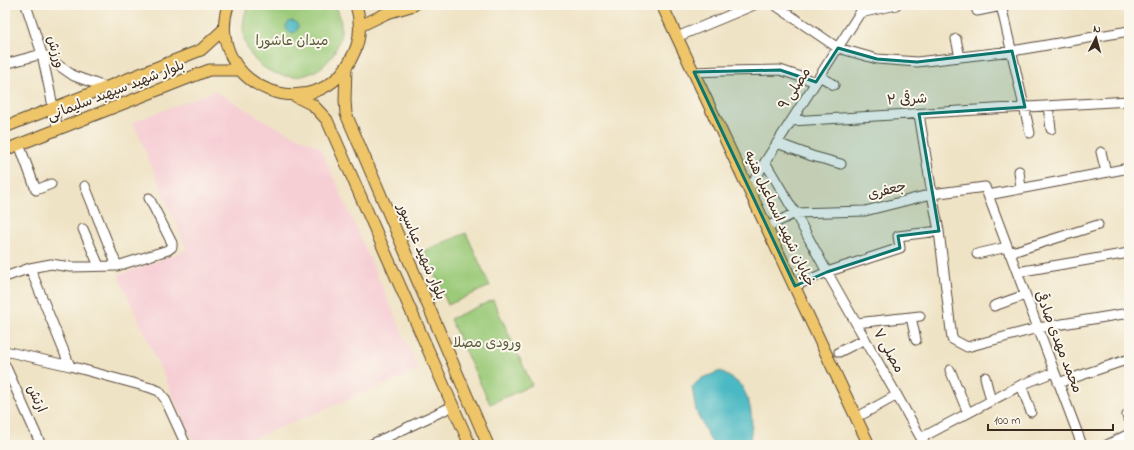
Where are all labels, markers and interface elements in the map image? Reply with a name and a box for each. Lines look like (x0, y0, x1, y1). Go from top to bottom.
north arrow (1076, 18, 1116, 58)
text: N (1092, 21, 1101, 37)
park label: میدان عاشورا (256, 31, 328, 52)
street label: ورزش (41, 33, 69, 71)
street label: بلوار شهید سپهبد سلیمانی (44, 55, 188, 127)
street label: مصلی ۹ (773, 64, 817, 114)
street label: ۲ شرقی (886, 88, 928, 112)
street label: خیابان شهید اسماعیل هنیه (738, 147, 820, 291)
street label: جعفری (866, 176, 908, 206)
street label: بلوار شهید عباسپور (391, 199, 451, 304)
street label: محمد مهدی صادقی (1029, 288, 1087, 396)
street label: مصلی ۷ (867, 325, 909, 377)
park label: ورودی مصلا (453, 333, 521, 354)
street label: ارتش (21, 382, 51, 416)
scale bar (988, 406, 1113, 432)
text: 100 m (994, 412, 1021, 430)

